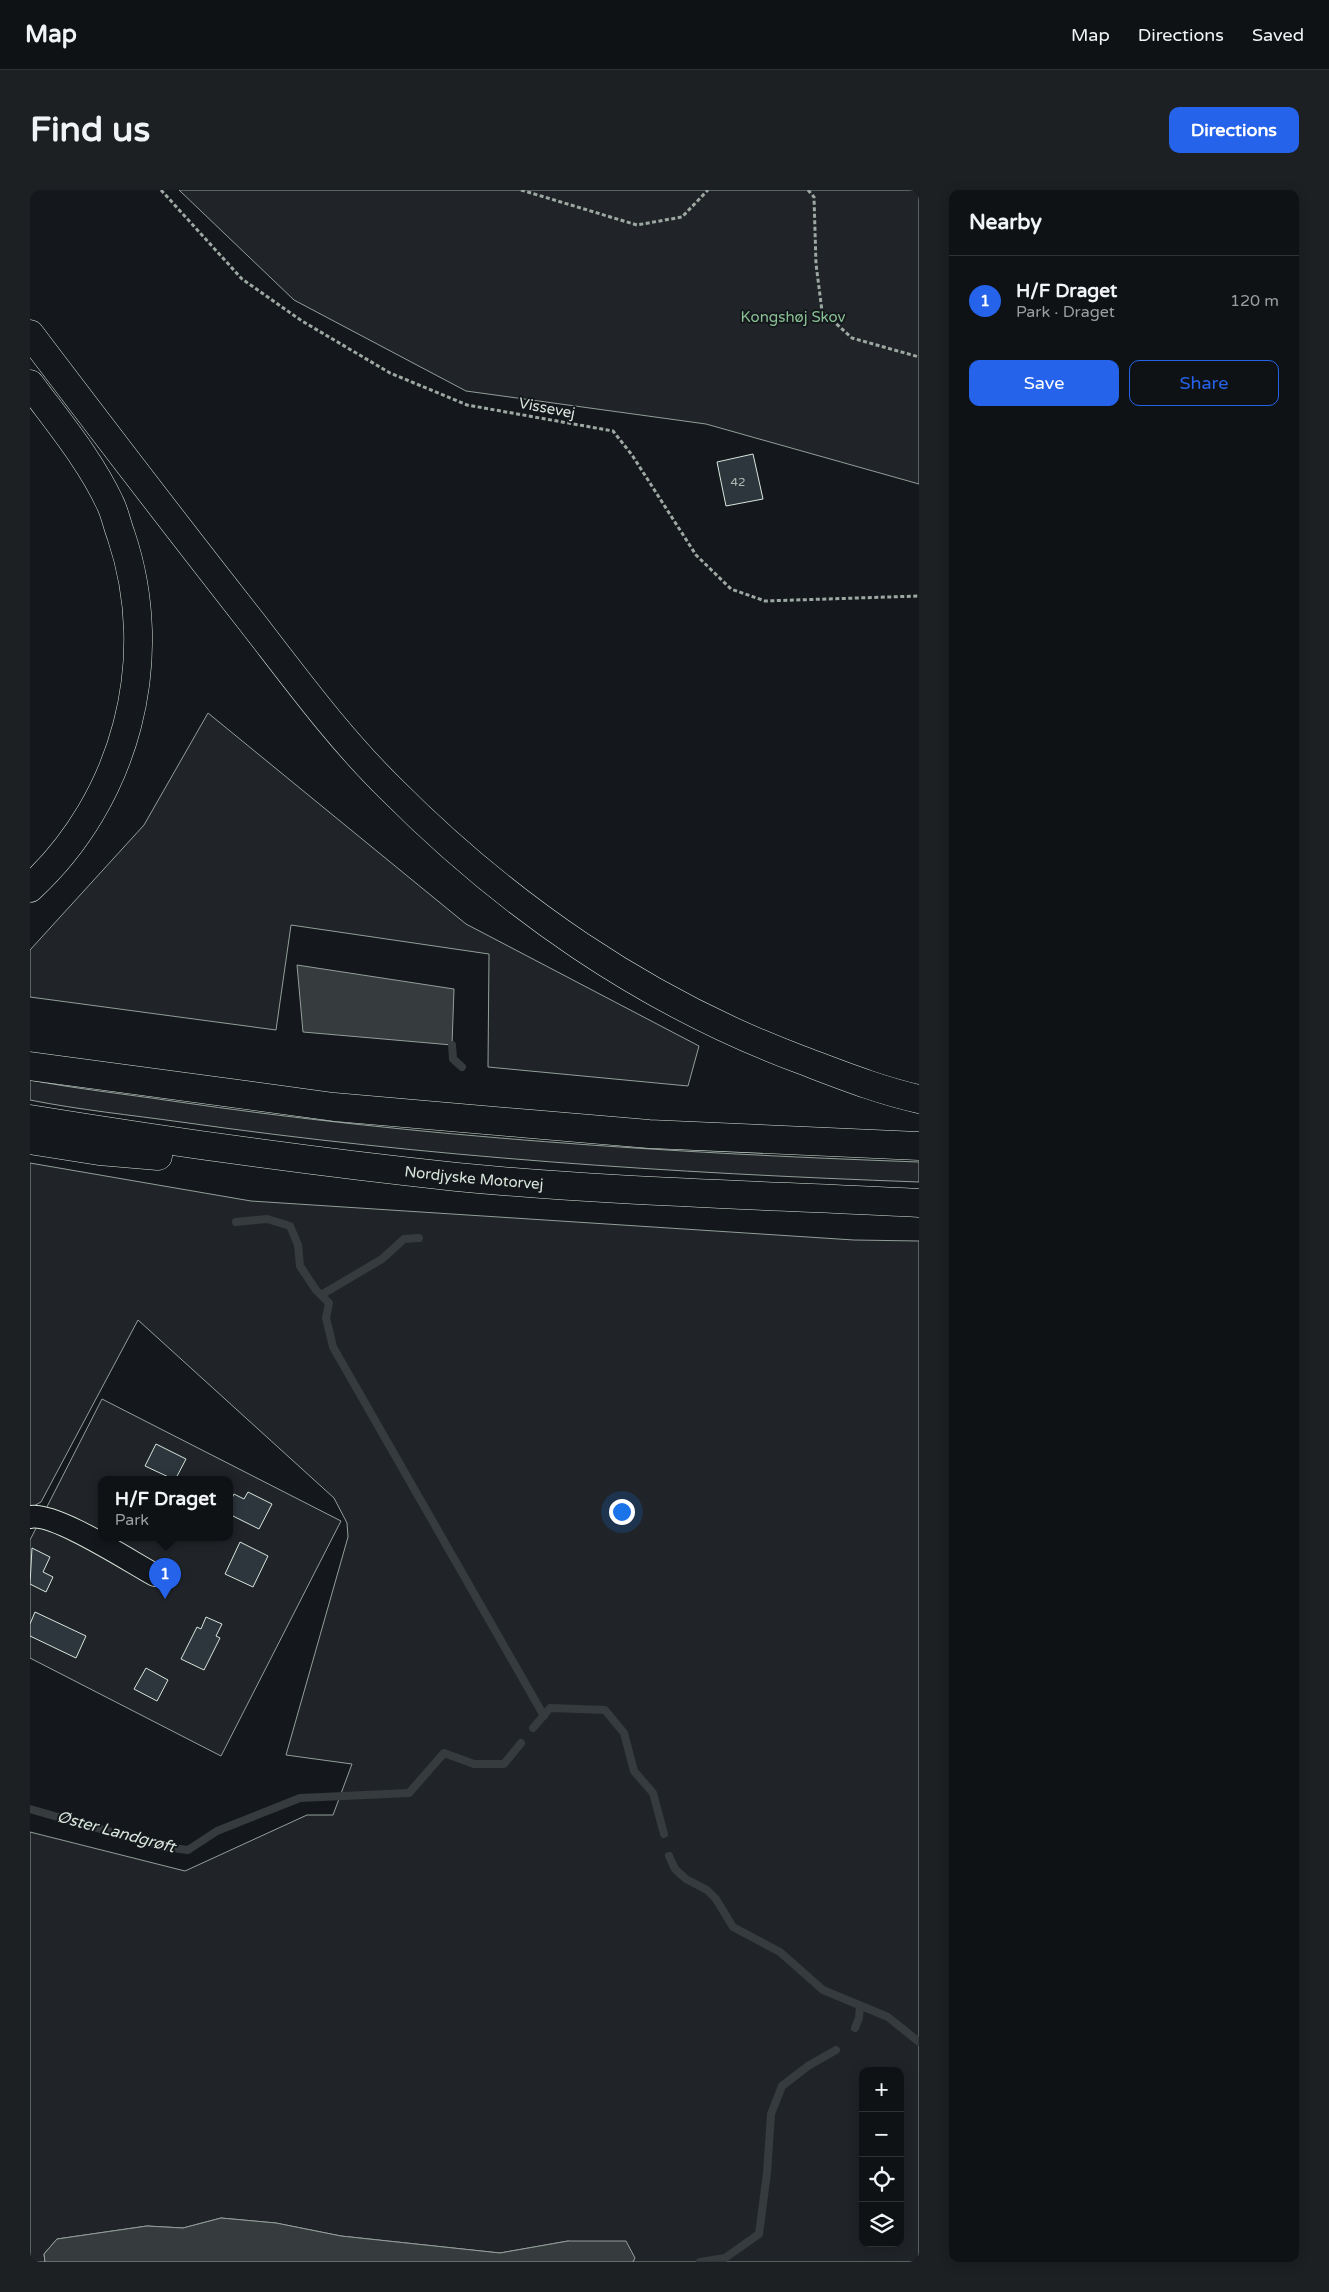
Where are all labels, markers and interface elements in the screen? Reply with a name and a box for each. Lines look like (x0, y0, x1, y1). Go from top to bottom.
text: Map (25, 20, 77, 49)
text: Map (1071, 24, 1110, 46)
text: Directions (1138, 24, 1224, 46)
text: Saved (1252, 24, 1304, 46)
button: Directions (1169, 107, 1299, 153)
text: Find us (30, 109, 150, 151)
text: Nearby (969, 210, 1042, 235)
text: H/F Draget (1016, 280, 1117, 302)
text: 1 (980, 291, 990, 311)
text: 120 m (1230, 291, 1279, 311)
text: Park · Draget (1016, 302, 1115, 322)
park label: Kongshøj Skov (740, 308, 846, 326)
button: Save (969, 360, 1119, 406)
button: Share (1129, 360, 1279, 406)
street label: Vissevej (517, 394, 577, 422)
house number: 42 (730, 475, 746, 489)
street label: Nordjyske Motorvej (404, 1162, 544, 1193)
popup (98, 1476, 233, 1541)
text: H/F Draget (115, 1488, 216, 1510)
your location (609, 1499, 635, 1525)
text: Park (115, 1510, 149, 1530)
pin: 1 (149, 1558, 181, 1599)
water label: Øster Landgrøft (55, 1807, 179, 1858)
map controls (859, 2067, 904, 2247)
button: + (859, 2067, 904, 2112)
button: − (859, 2112, 904, 2157)
button: locate (859, 2157, 904, 2202)
button: layers (859, 2202, 904, 2247)

